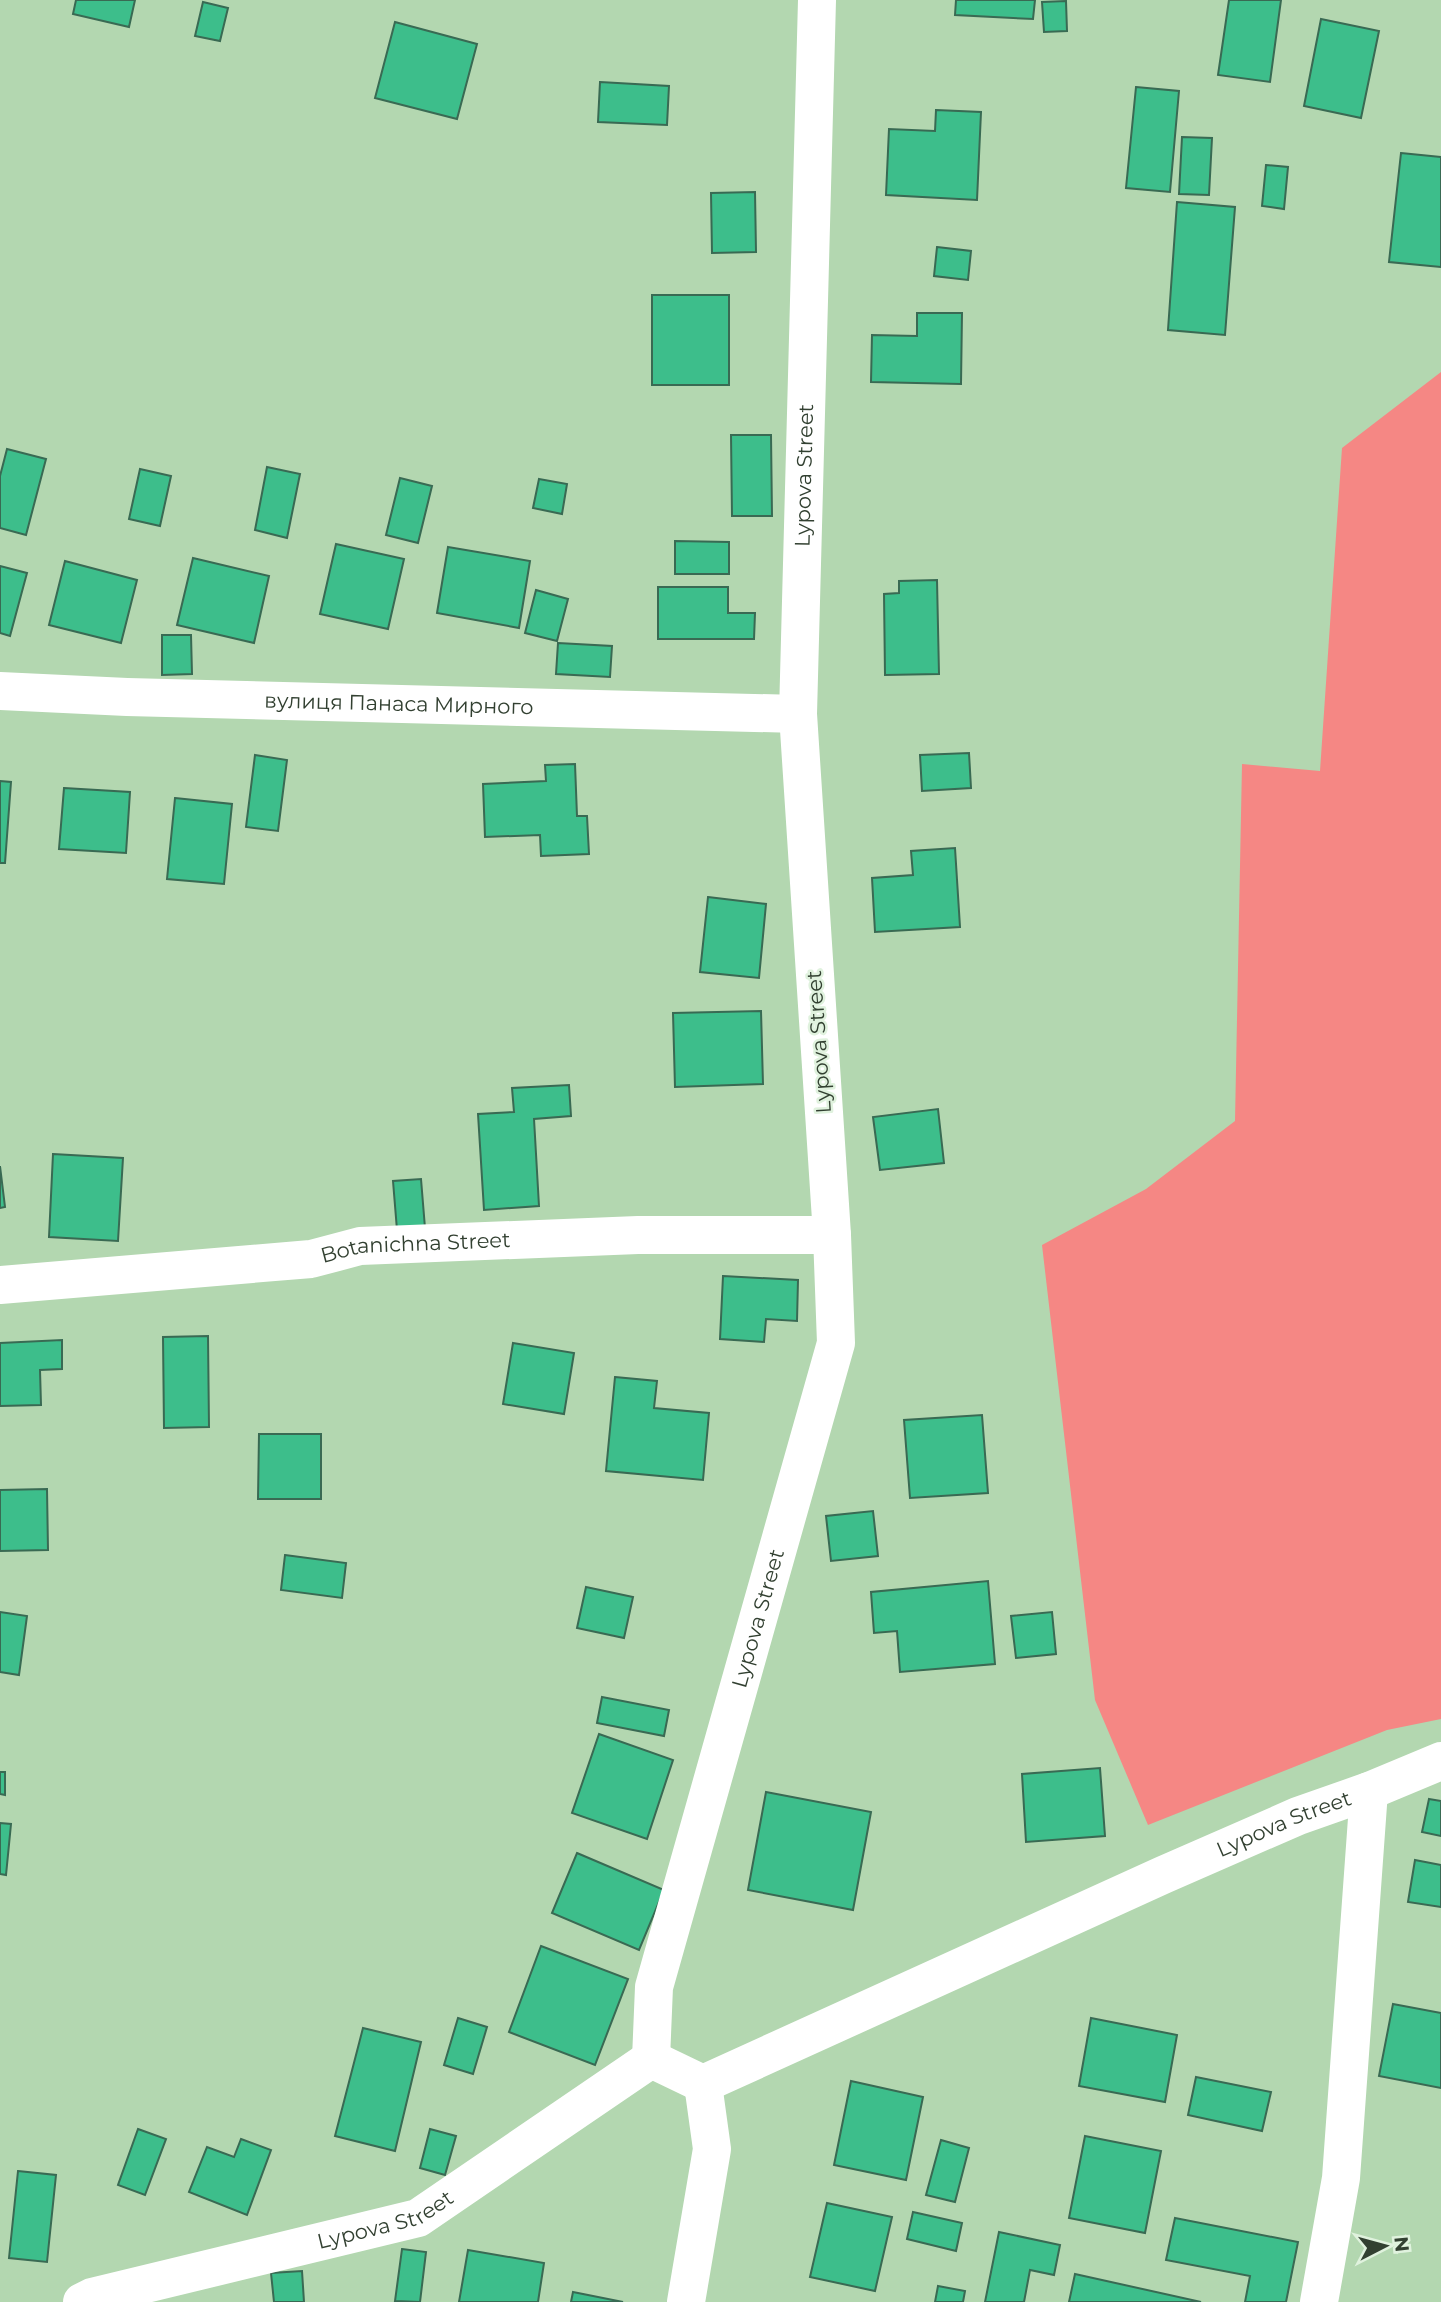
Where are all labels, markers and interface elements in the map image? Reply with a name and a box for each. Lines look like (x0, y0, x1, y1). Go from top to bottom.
street label: Lypova Street (789, 404, 818, 547)
street label: вулиця Панаса Мирного (264, 687, 534, 719)
street label: Lypova Street (801, 970, 836, 1114)
street label: Botanichna Street (318, 1227, 511, 1268)
street label: Lypova Street (726, 1546, 789, 1691)
street label: Lypova Street (1213, 1785, 1354, 1862)
street label: Lypova Street (315, 2185, 458, 2254)
north arrow (1350, 2211, 1420, 2281)
text: N (1389, 2235, 1414, 2253)

